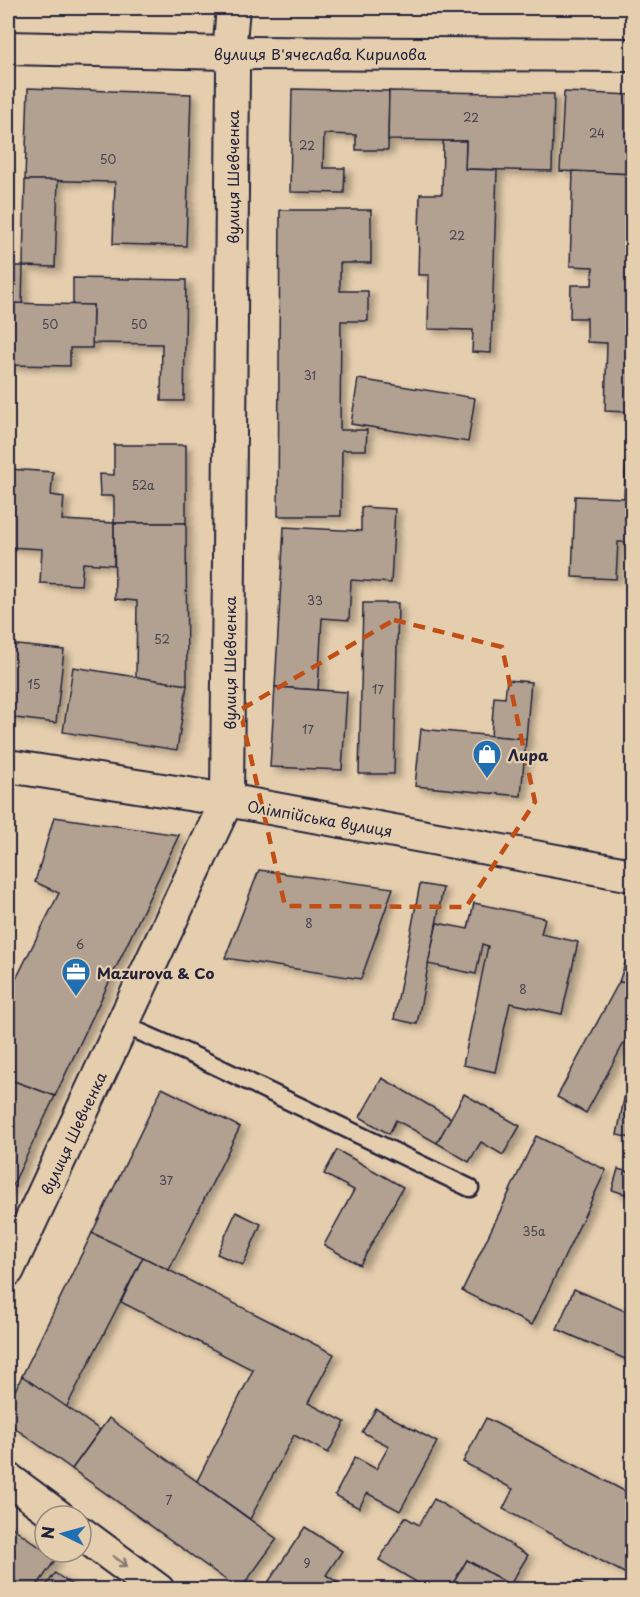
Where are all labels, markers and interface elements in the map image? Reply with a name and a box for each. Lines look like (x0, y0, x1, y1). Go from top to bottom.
street label: вулиця В'ячеслава Кирилова (214, 42, 427, 65)
house number: 22 (463, 108, 479, 126)
street label: вулиця Шевченка (221, 109, 244, 244)
house number: 24 (589, 124, 605, 142)
house number: 22 (299, 136, 315, 154)
house number: 50 (100, 150, 116, 168)
house number: 22 (449, 226, 465, 244)
house number: 50 (42, 315, 58, 333)
house number: 50 (131, 315, 147, 333)
house number: 31 (304, 366, 316, 384)
house number: 52а (131, 476, 155, 494)
house number: 33 (307, 591, 323, 609)
street label: вулиця Шевченка (218, 595, 241, 730)
house number: 52 (154, 630, 170, 648)
house number: 15 (27, 675, 41, 693)
house number: 17 (372, 680, 384, 698)
house number: 17 (302, 720, 314, 738)
shop icon: Лира (471, 738, 503, 780)
place label: Лира (508, 743, 549, 766)
street label: Олімпійська вулиця (246, 794, 394, 842)
house number: 8 (305, 914, 313, 932)
house number: 6 (76, 935, 84, 953)
office icon: Mazurova & Co (60, 956, 92, 998)
place label: Mazurova & Co (97, 961, 214, 984)
house number: 8 (519, 980, 527, 998)
street label: вулиця Шевченка (34, 1067, 112, 1198)
house number: 37 (159, 1171, 174, 1189)
house number: 35а (523, 1222, 546, 1240)
house number: 7 (166, 1491, 173, 1509)
north arrow (33, 1504, 93, 1564)
text: N (35, 1525, 60, 1540)
house number: 9 (303, 1554, 311, 1572)
one-way arrow (111, 1555, 127, 1567)

